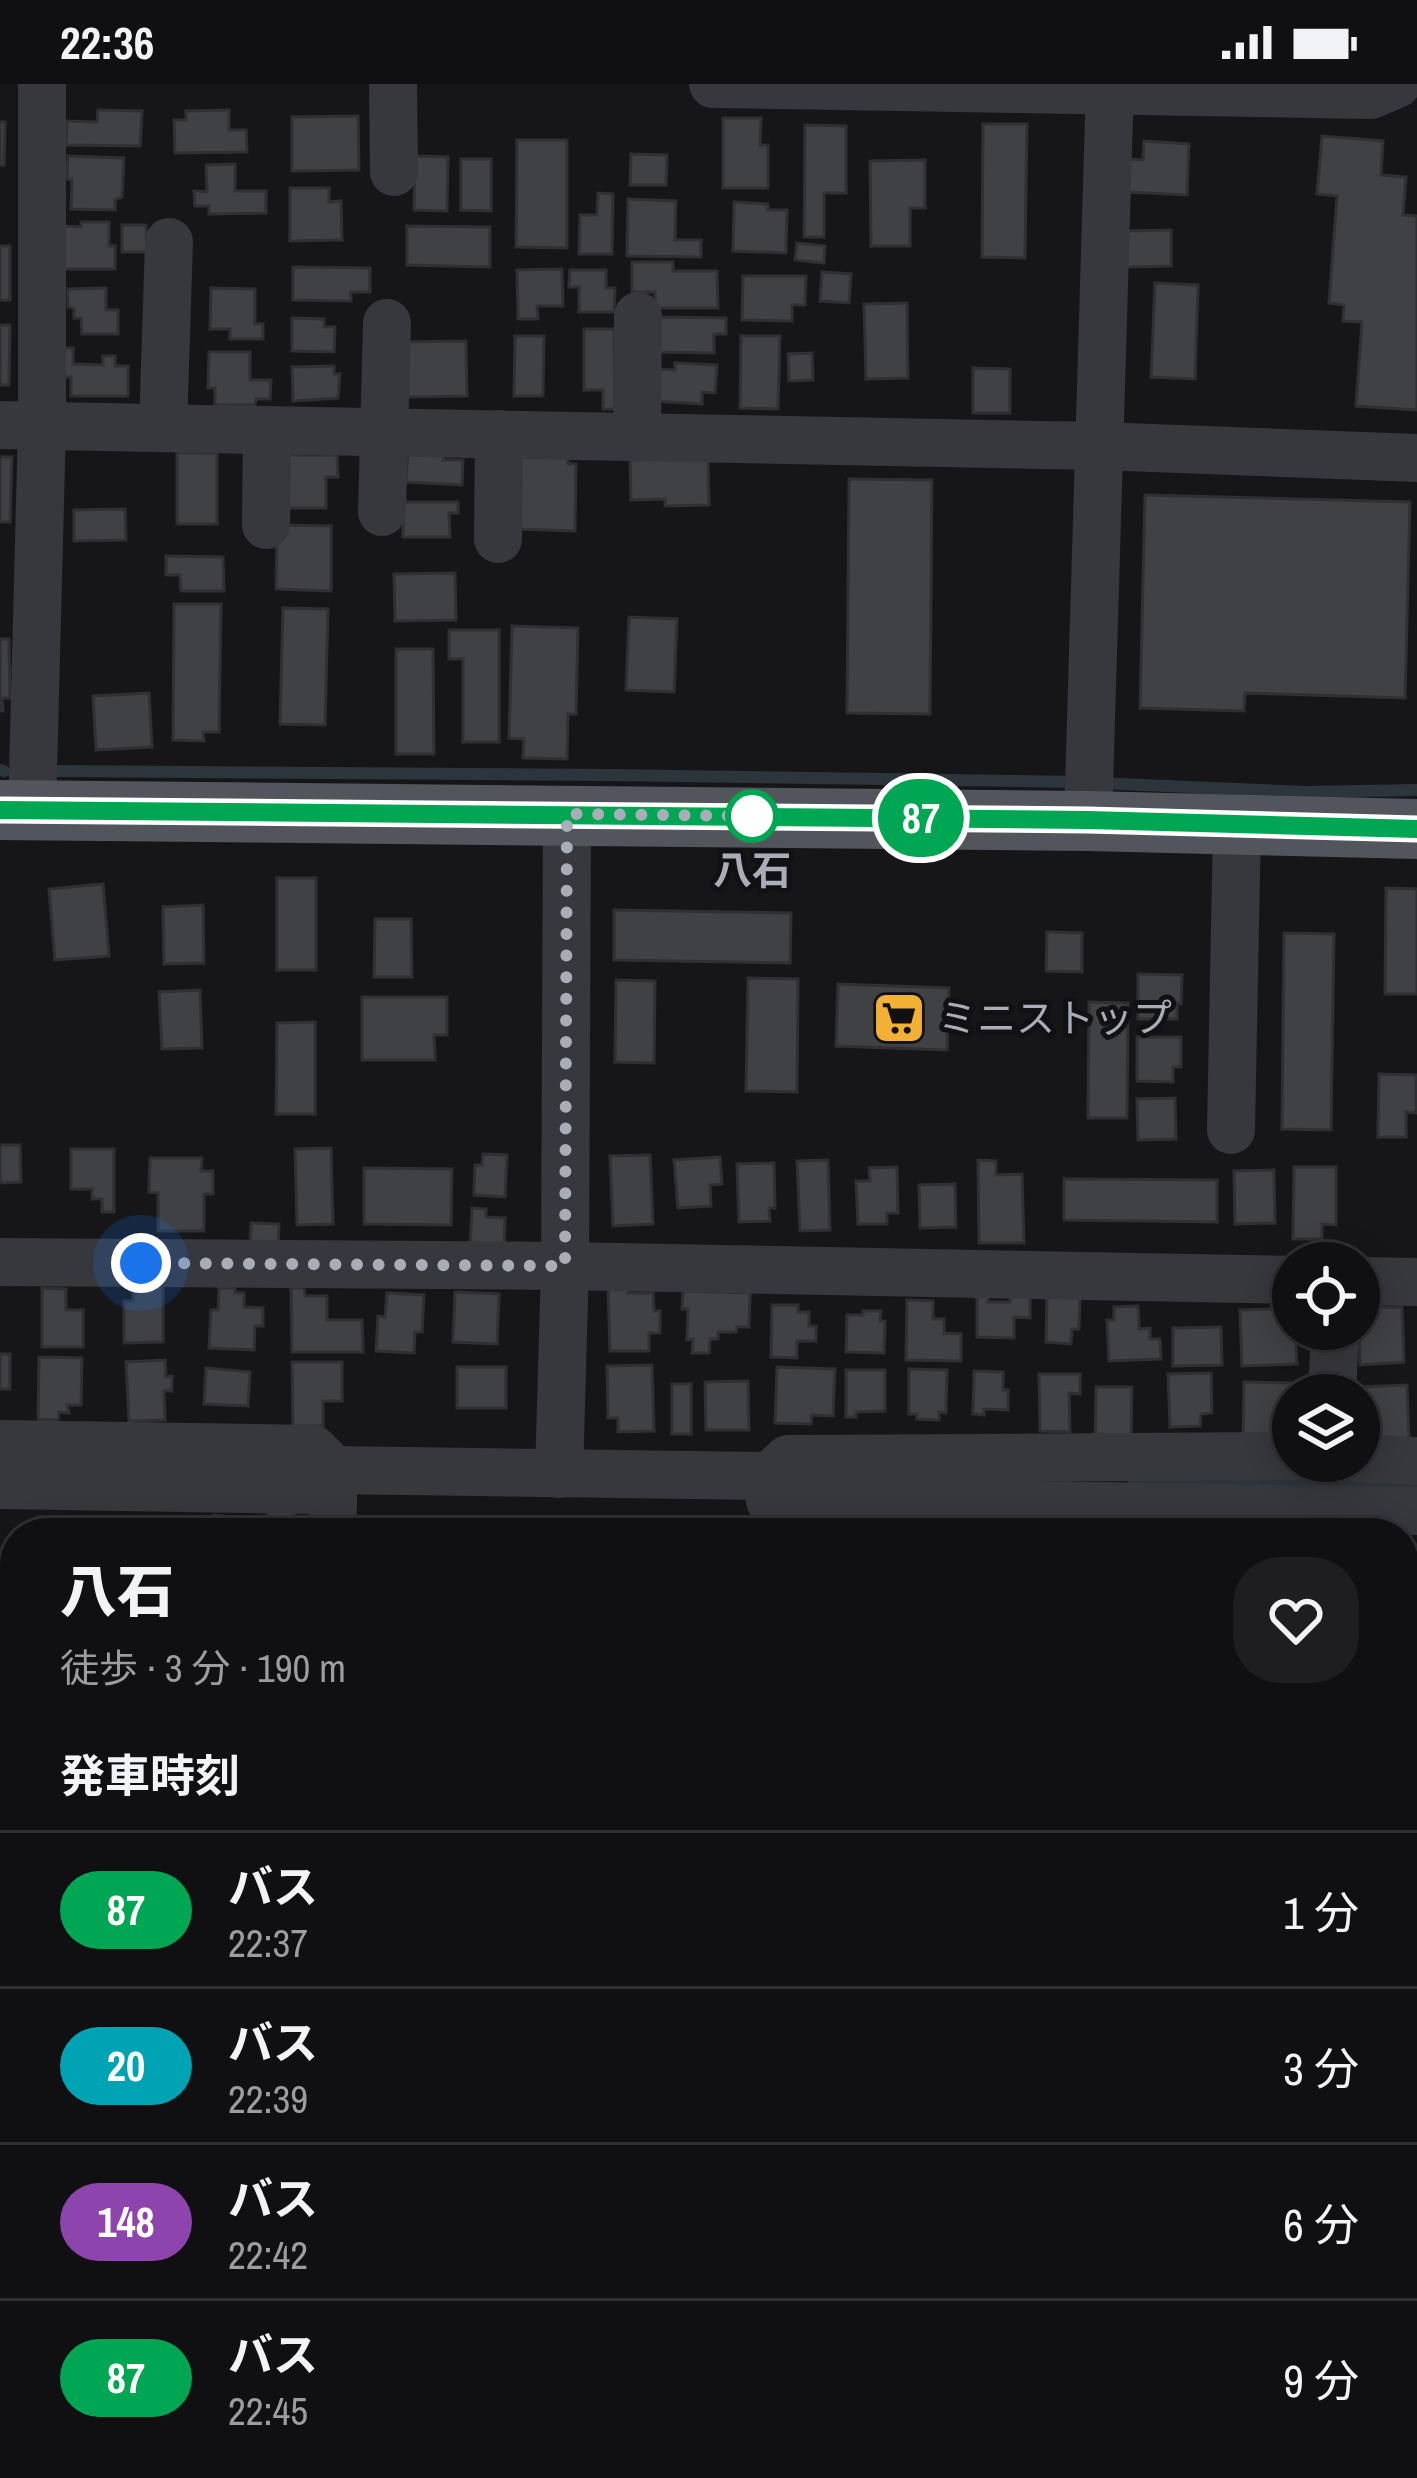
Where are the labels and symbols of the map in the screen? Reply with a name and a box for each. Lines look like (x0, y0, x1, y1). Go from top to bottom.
line badge: 87 (867, 779, 975, 857)
marker: 八石 (727, 791, 777, 841)
place label: 八石 (713, 844, 791, 896)
supermarket icon: ミニストップ (871, 990, 927, 1046)
place label: ミニストップ (938, 992, 1172, 1044)
your location (111, 1233, 171, 1293)

